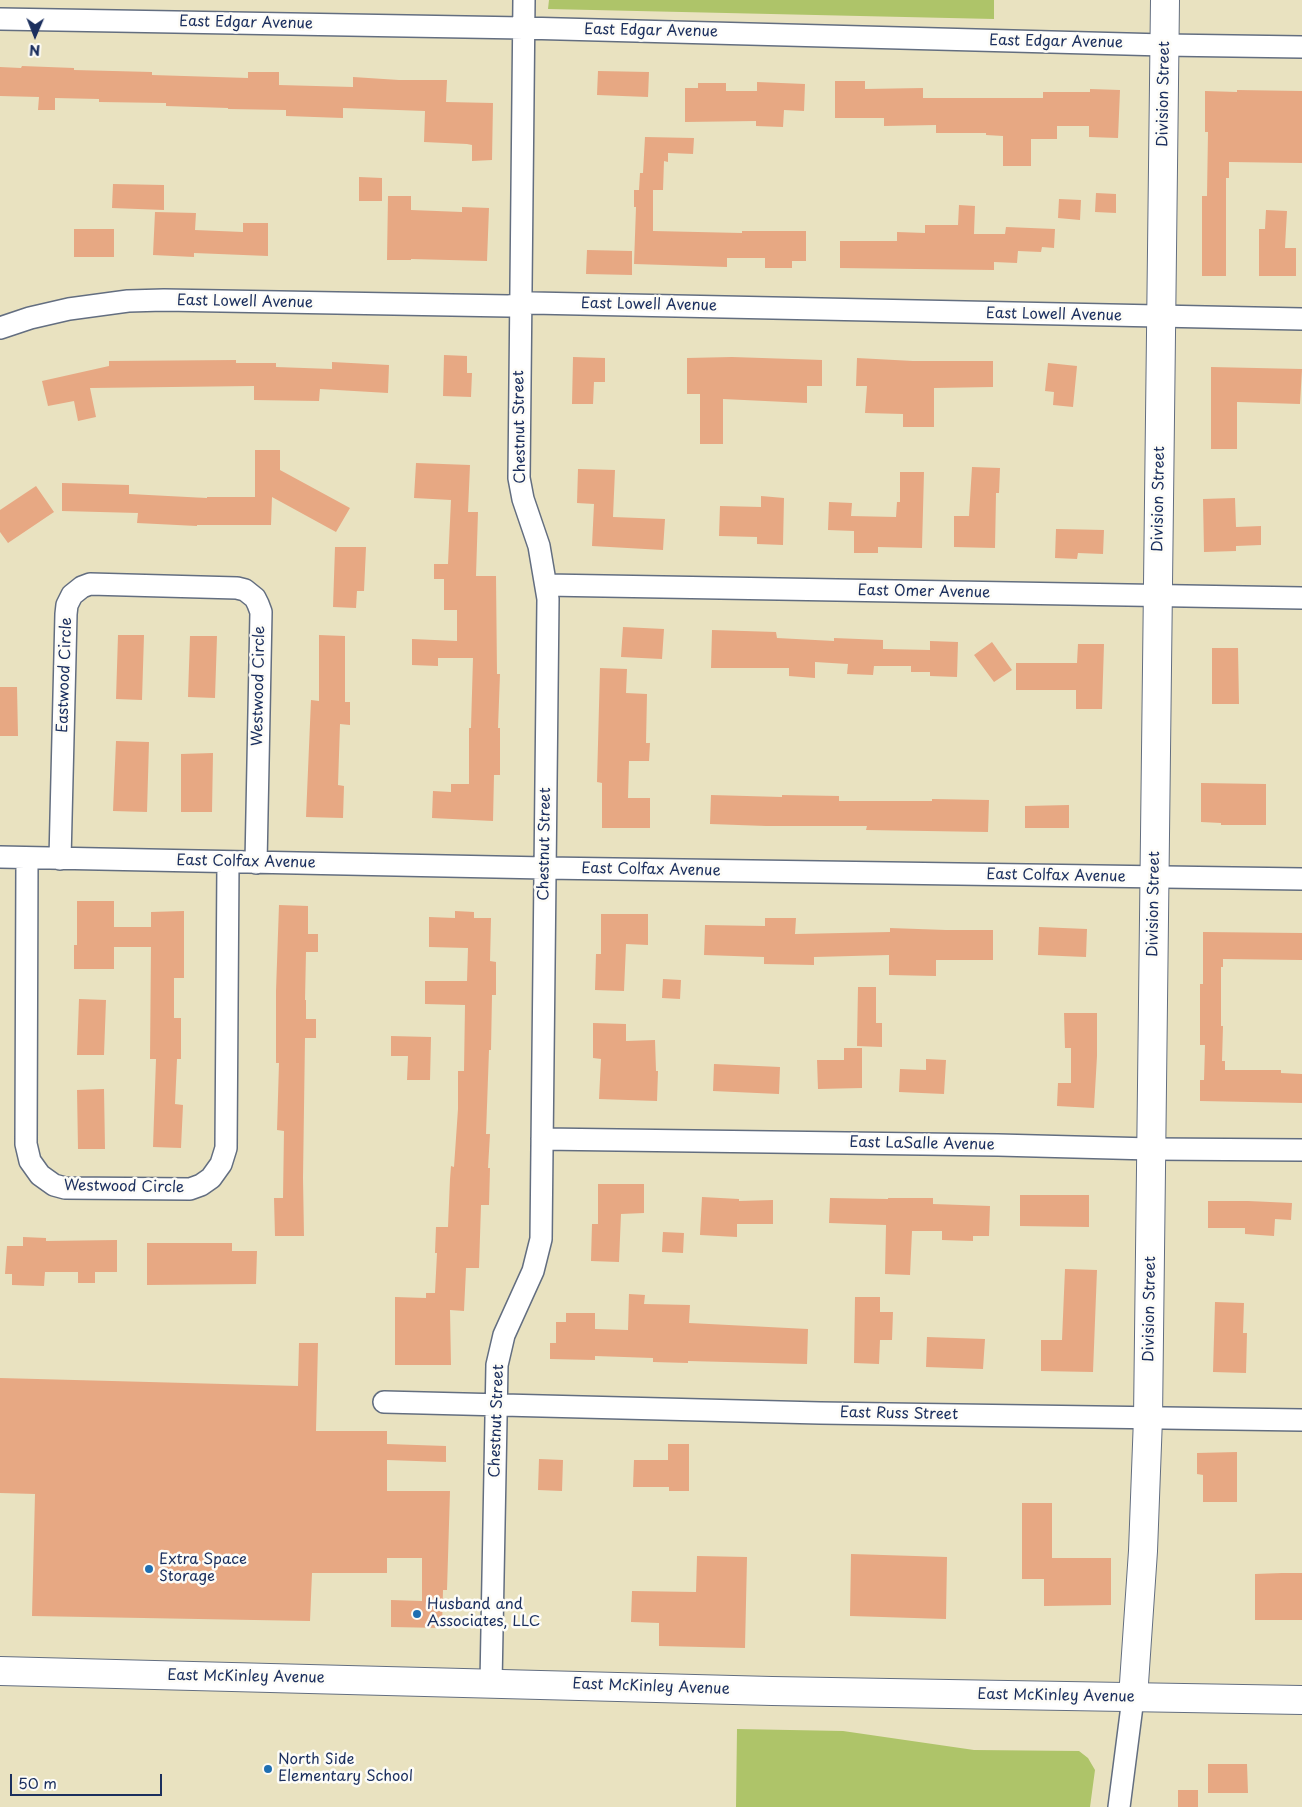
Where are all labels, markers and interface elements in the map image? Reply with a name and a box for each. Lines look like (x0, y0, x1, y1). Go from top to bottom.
north arrow (10, 10, 60, 60)
street label: East Edgar Avenue (179, 13, 313, 33)
street label: East Edgar Avenue (584, 21, 718, 41)
street label: East Edgar Avenue (989, 32, 1123, 52)
text: N (29, 40, 40, 61)
street label: Division Street (1154, 41, 1174, 147)
street label: East Lowell Avenue (177, 292, 313, 312)
street label: East Lowell Avenue (581, 295, 717, 315)
street label: East Lowell Avenue (986, 305, 1122, 325)
street label: Chestnut Street (510, 370, 530, 484)
street label: Division Street (1149, 446, 1169, 552)
street label: East Omer Avenue (858, 582, 990, 602)
street label: Eastwood Circle (54, 617, 76, 733)
street label: Westwood Circle (249, 626, 269, 746)
street label: Chestnut Street (535, 787, 555, 901)
street label: Division Street (1144, 851, 1164, 957)
street label: East Colfax Avenue (176, 852, 316, 872)
street label: East Colfax Avenue (581, 860, 721, 880)
street label: East Colfax Avenue (986, 866, 1126, 886)
street label: East LaSalle Avenue (849, 1134, 995, 1154)
street label: Westwood Circle (64, 1177, 184, 1197)
street label: Division Street (1140, 1256, 1160, 1362)
street label: Chestnut Street (486, 1364, 508, 1478)
street label: East Russ Street (840, 1404, 958, 1424)
place label: Extra Space Storage (159, 1551, 247, 1586)
marker: Extra Space Storage (143, 1563, 155, 1575)
place label: Husband and Associates, LLC (427, 1596, 540, 1631)
marker: Husband and Associates, LLC (411, 1608, 423, 1620)
street label: East McKinley Avenue (167, 1667, 325, 1687)
street label: East McKinley Avenue (572, 1675, 730, 1699)
street label: East McKinley Avenue (977, 1686, 1135, 1706)
place label: North Side Elementary School (278, 1751, 413, 1786)
marker: North Side Elementary School (262, 1763, 274, 1775)
scale bar (12, 1764, 165, 1796)
text: 50 m (18, 1771, 57, 1794)

